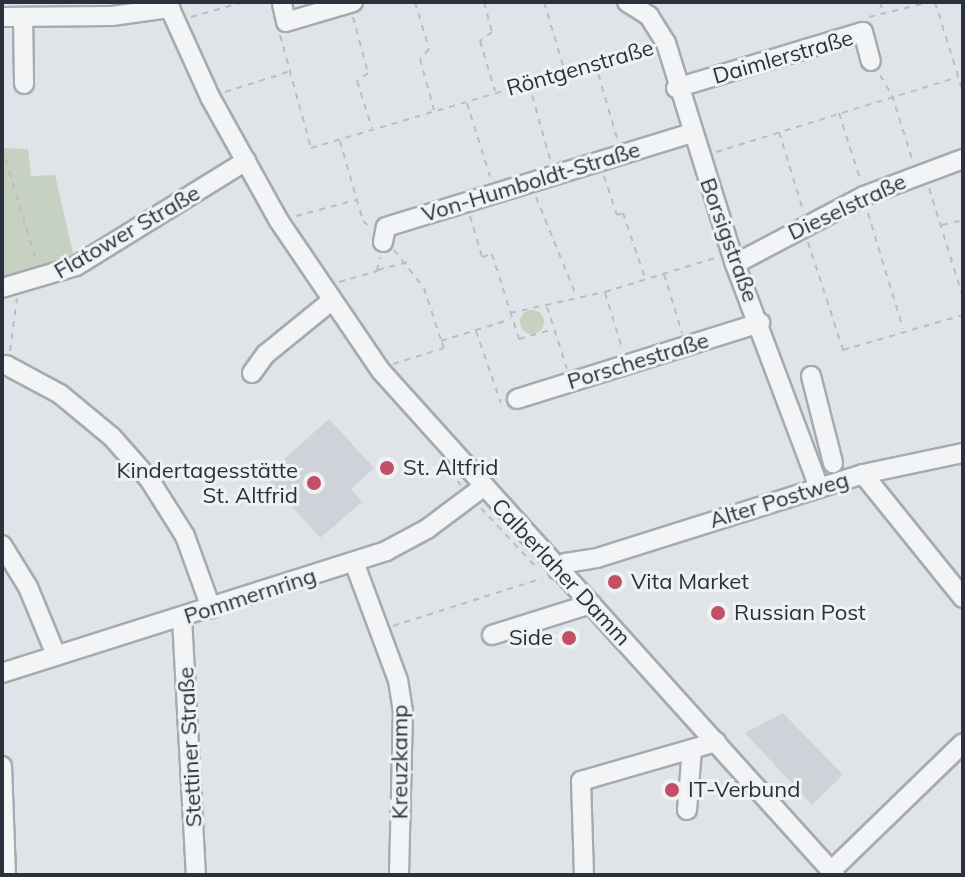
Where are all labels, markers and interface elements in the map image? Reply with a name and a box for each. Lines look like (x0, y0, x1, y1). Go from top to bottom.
street label: Daimlerstraße (710, 24, 856, 90)
street label: Röntgenstraße (503, 34, 657, 102)
street label: Von-Humboldt-Straße (419, 136, 643, 228)
street label: Dieselstraße (784, 168, 910, 246)
street label: Borsigstraße (694, 174, 764, 306)
street label: Flatower Straße (49, 180, 205, 284)
street label: Porschestraße (564, 327, 712, 395)
place label: St. Altfrid (403, 455, 498, 481)
place label: Kindertagesstätte St. Altfrid (116, 457, 298, 508)
marker: St. Altfrid (378, 459, 396, 477)
street label: Alter Postweg (706, 466, 852, 534)
marker: Kindertagesstätte St. Altfrid (305, 474, 323, 492)
street label: Calberlaher Damm (486, 493, 636, 651)
street label: Pommernring (181, 562, 319, 630)
place label: Vita Market (631, 569, 749, 595)
marker: Vita Market (606, 573, 624, 591)
place label: Russian Post (734, 600, 866, 626)
marker: Russian Post (709, 604, 727, 622)
place label: Side (509, 625, 553, 651)
marker: Side (560, 629, 578, 647)
street label: Stettiner Straße (173, 666, 207, 828)
street label: Kreuzkamp (387, 705, 413, 819)
place label: IT-Verbund (688, 777, 800, 803)
marker: IT-Verbund (663, 781, 681, 799)

